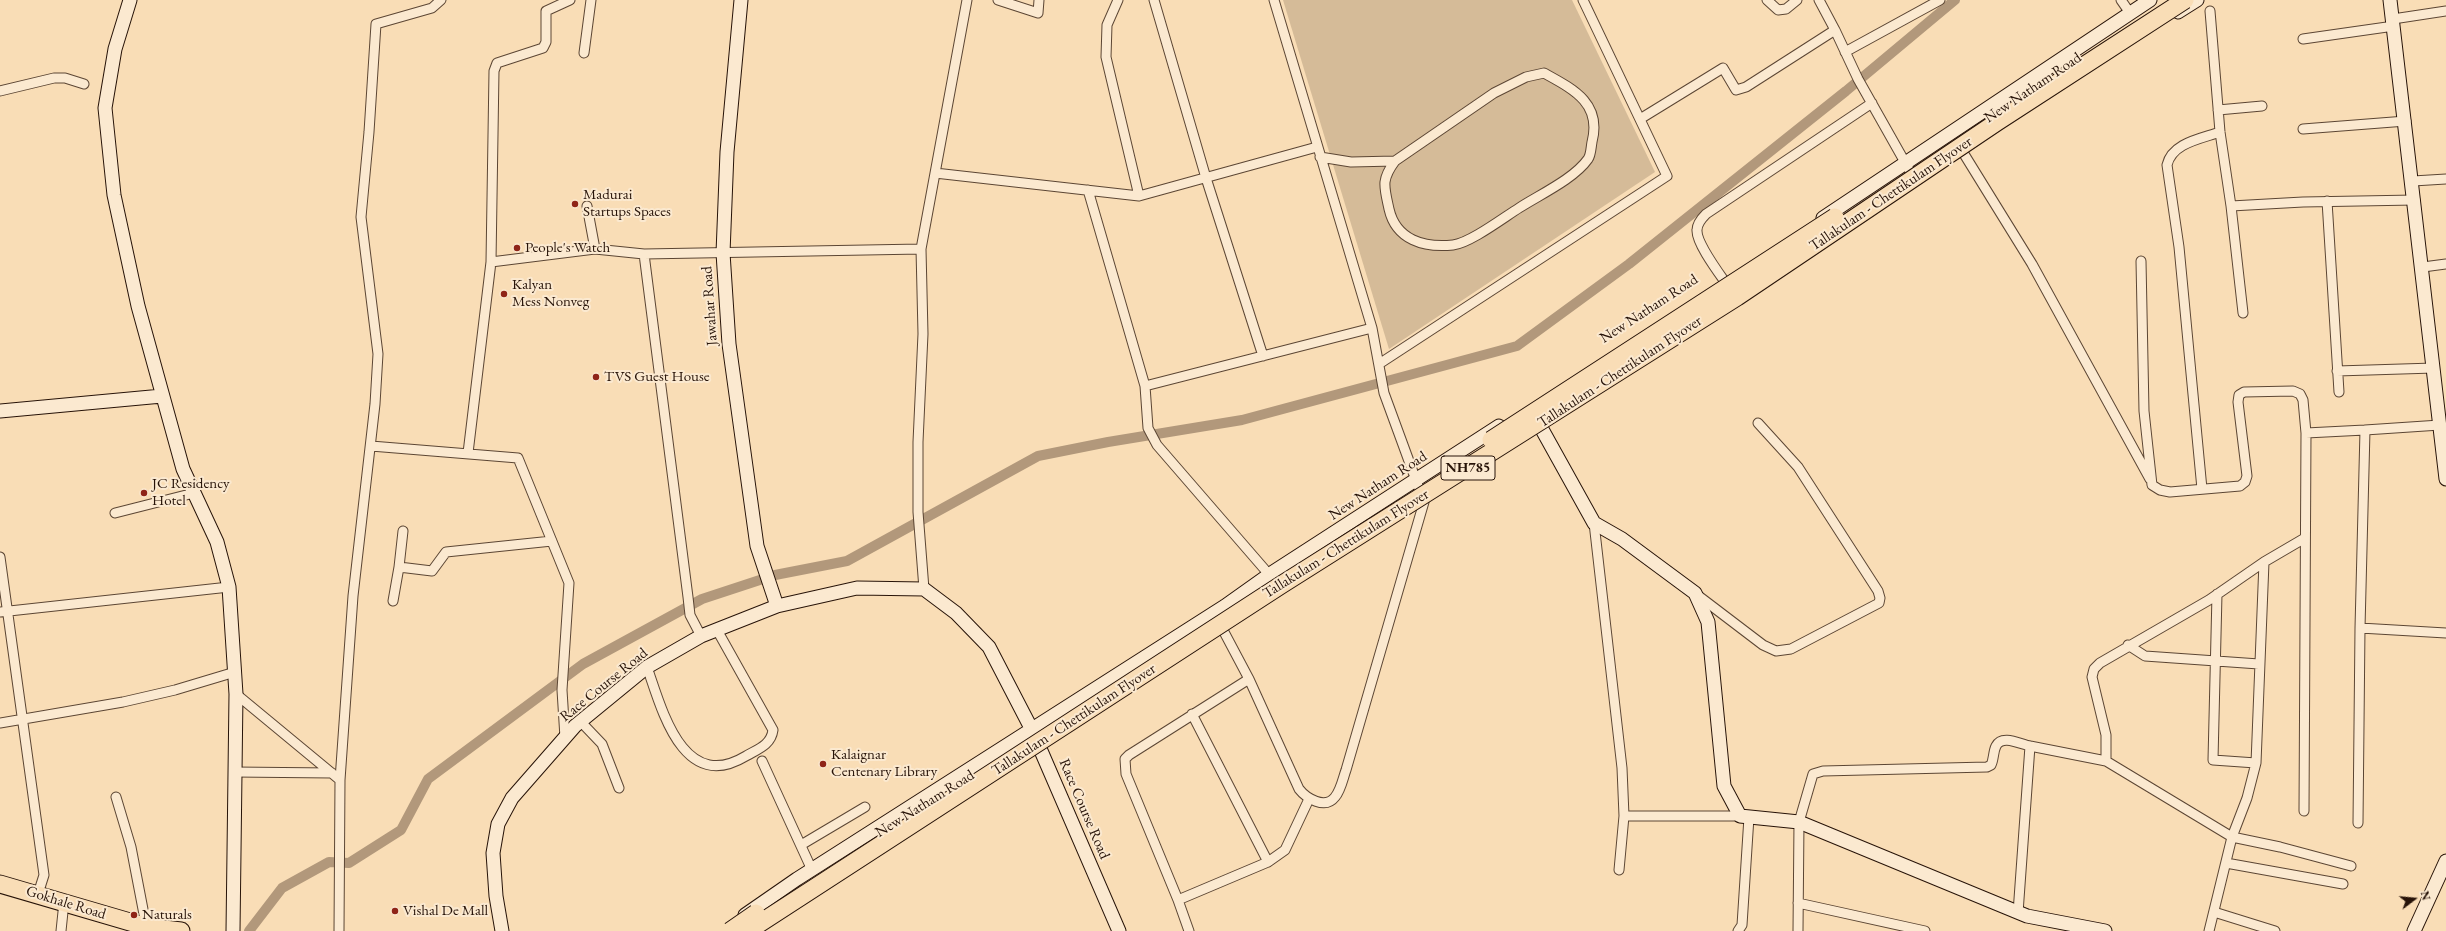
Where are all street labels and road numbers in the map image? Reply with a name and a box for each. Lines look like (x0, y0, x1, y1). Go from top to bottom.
street label: New Natham Road (1981, 49, 2085, 127)
street label: Tallakulam - Chettikulam Flyover (1806, 133, 1976, 255)
street label: Jawahar Road (698, 266, 722, 346)
street label: New Natham Road (1597, 271, 1701, 347)
street label: Tallakulam - Chettikulam Flyover (1535, 312, 1705, 432)
street label: New Natham Road (1326, 448, 1430, 524)
road number: NH785 (1441, 456, 1495, 480)
street label: Tallakulam - Chettikulam Flyover (1260, 485, 1432, 603)
street label: Race Course Road (557, 644, 651, 726)
street label: Tallakulam - Chettikulam Flyover (989, 660, 1159, 780)
street label: Race Course Road (1055, 756, 1113, 862)
street label: New Natham Road (872, 766, 978, 842)
street label: Gokhale Road (24, 882, 108, 924)

